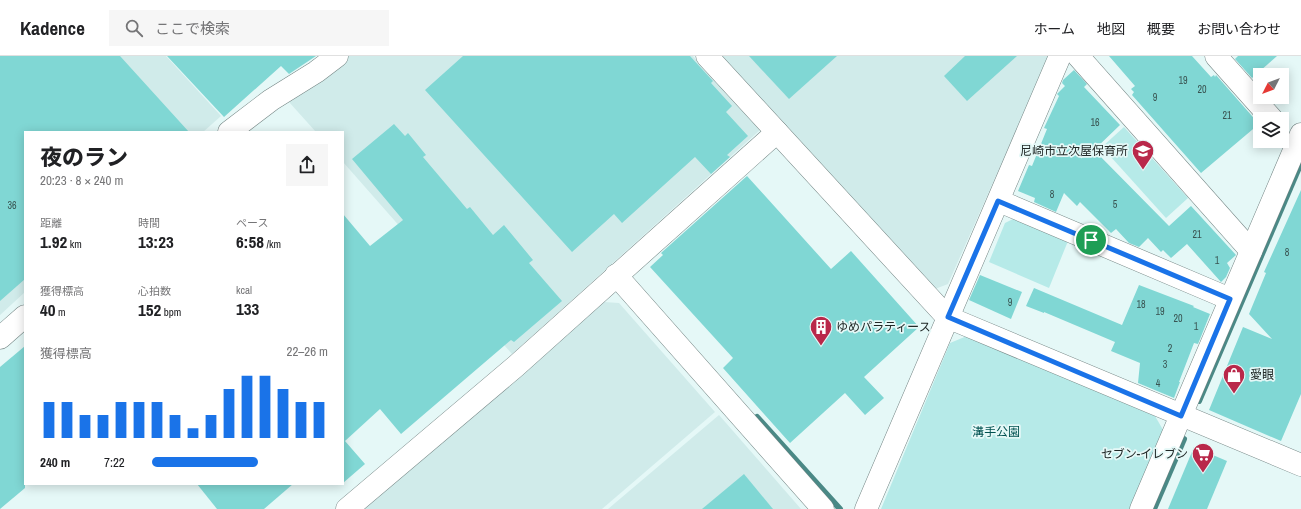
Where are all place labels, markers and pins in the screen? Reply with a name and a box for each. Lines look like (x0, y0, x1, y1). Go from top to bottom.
school or university icon: 尼崎市立次屋保育所 (1130, 138, 1156, 171)
place label: 尼崎市立次屋保育所 (1020, 143, 1128, 159)
pin (1074, 223, 1108, 257)
building icon: ゆめパラティース (808, 314, 834, 347)
place label: ゆめパラティース (836, 319, 931, 335)
shop icon: 愛眼 (1221, 362, 1247, 395)
place label: 愛眼 (1250, 367, 1274, 383)
supermarket icon: セブン-イレブン (1190, 441, 1216, 474)
place label: セブン-イレブン (1101, 446, 1188, 462)

